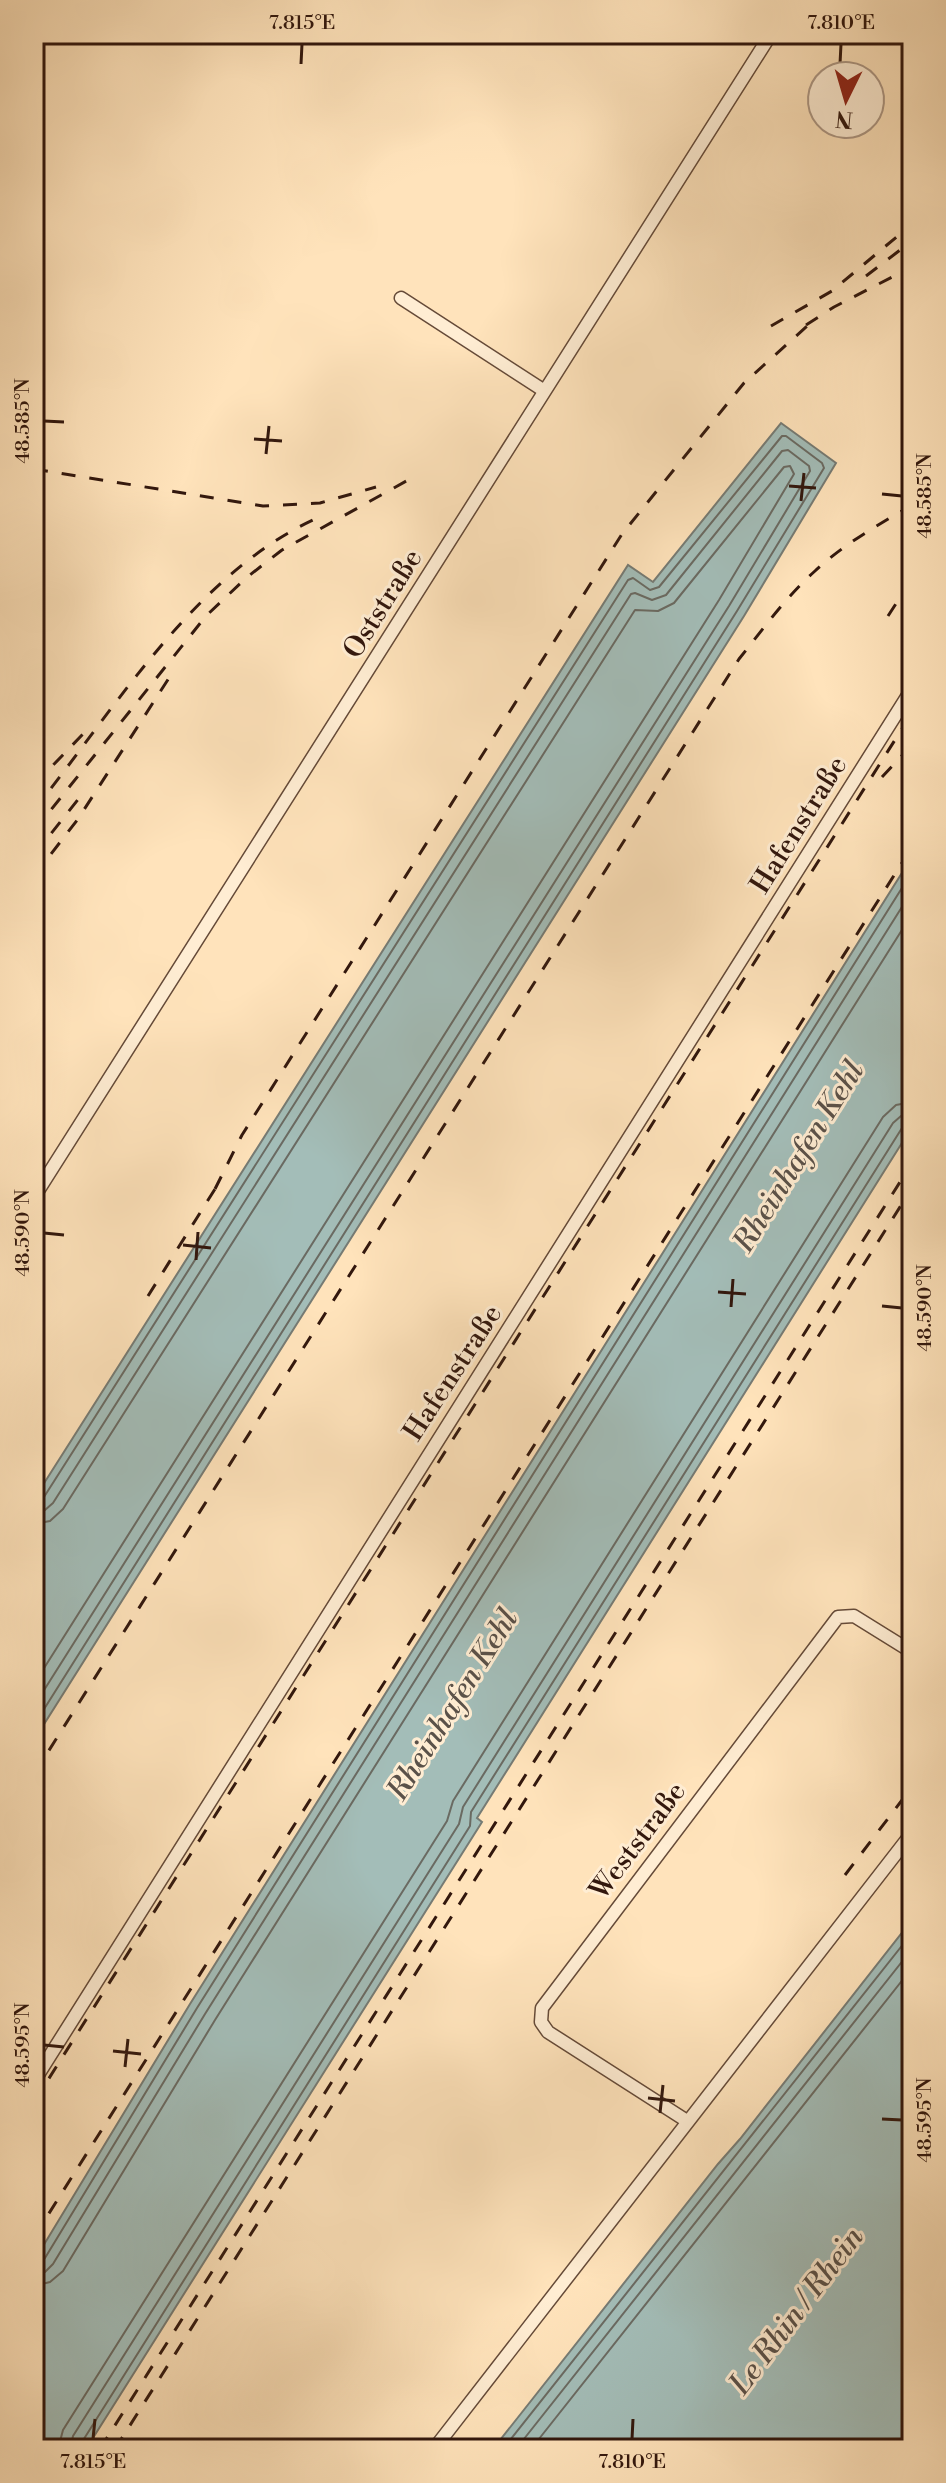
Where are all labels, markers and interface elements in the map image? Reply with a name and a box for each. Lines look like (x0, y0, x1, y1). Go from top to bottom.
text: 7.815°E (269, 11, 335, 36)
text: 7.810°E (807, 11, 875, 36)
north arrow (806, 60, 886, 140)
text: N (834, 104, 854, 133)
text: 48.585°N (11, 378, 36, 464)
text: 48.585°N (913, 453, 938, 539)
street label: Oststraße (336, 543, 430, 665)
street label: Hafenstraße (743, 750, 855, 900)
water label: Rheinhafen Kehl (724, 1054, 873, 1261)
text: 48.590°N (11, 1189, 36, 1277)
text: 48.590°N (913, 1264, 938, 1352)
street label: Hafenstraße (396, 1298, 510, 1448)
water label: Rheinhafen Kehl (378, 1602, 527, 1809)
street label: Weststraße (582, 1775, 694, 1908)
text: 48.595°N (11, 2002, 36, 2087)
text: 48.595°N (913, 2077, 938, 2162)
water label: Le Rhin / Rhein (721, 2220, 872, 2403)
text: 7.815°E (60, 2450, 126, 2475)
text: 7.810°E (598, 2450, 666, 2475)

